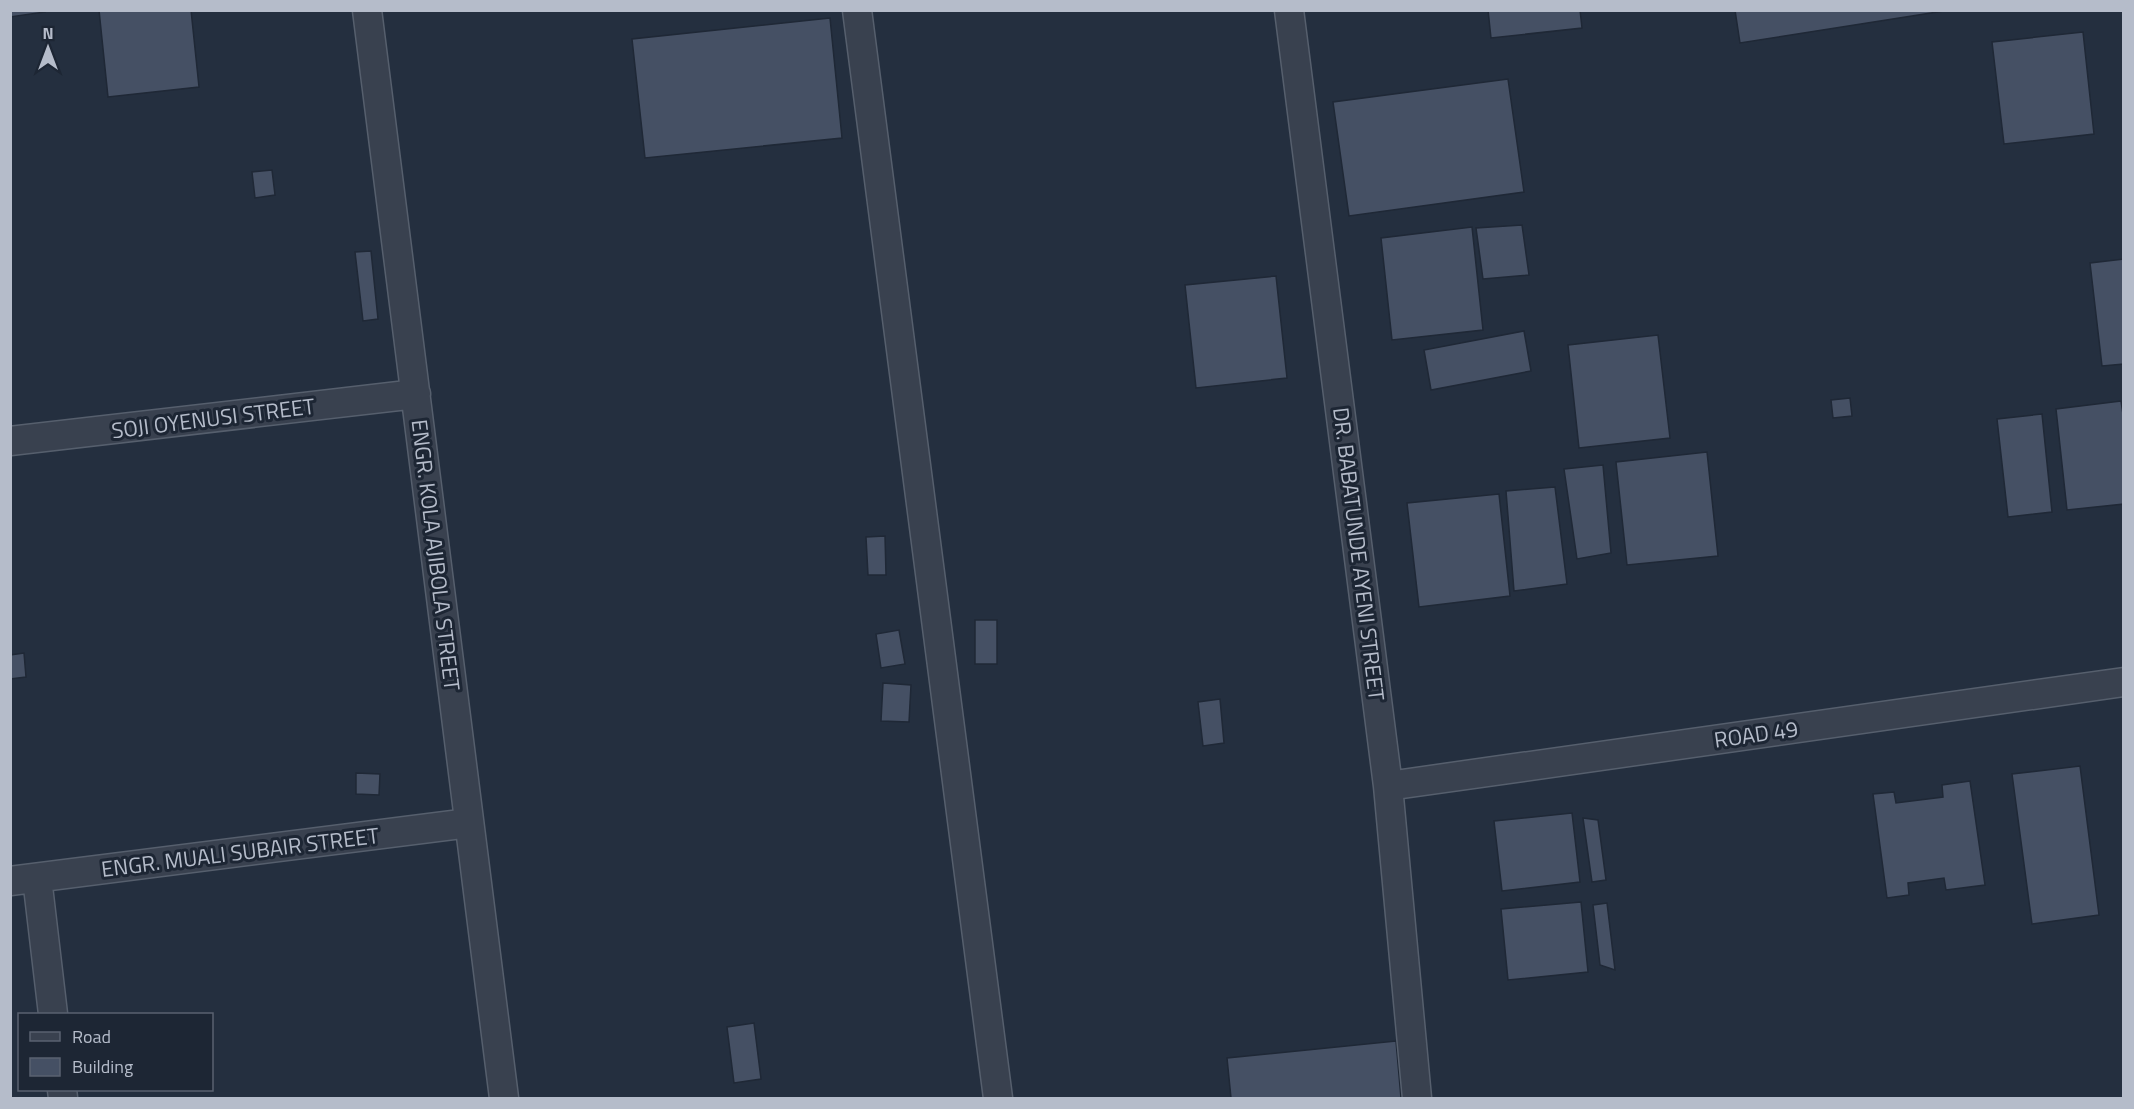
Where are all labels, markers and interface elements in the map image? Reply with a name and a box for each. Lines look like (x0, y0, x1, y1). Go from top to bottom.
north arrow (18, 18, 78, 78)
text: N (42, 21, 54, 45)
street label: SOJI OYENUSI STREET (109, 389, 317, 447)
street label: DR. BABATUNDE AYENI STREET (1324, 405, 1394, 703)
street label: ENGR. KOLA AJIBOLA STREET (402, 417, 470, 693)
street label: ROAD 49 (1712, 711, 1800, 757)
street label: ENGR. MUALI SUBAIR STREET (99, 818, 381, 886)
legend (18, 1013, 213, 1091)
text: Road (72, 1023, 111, 1050)
text: Building (72, 1053, 133, 1080)

